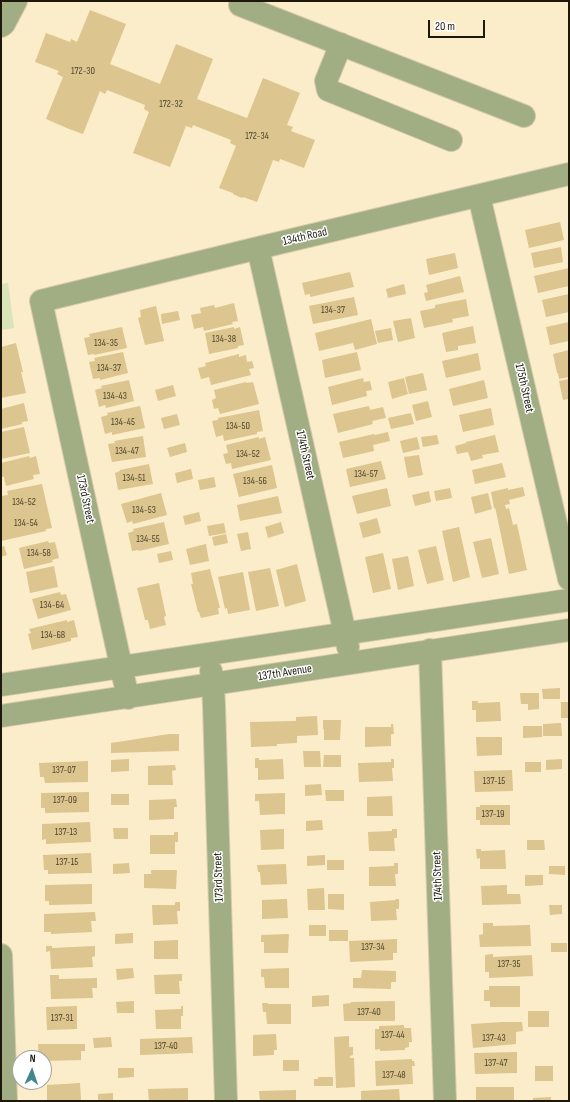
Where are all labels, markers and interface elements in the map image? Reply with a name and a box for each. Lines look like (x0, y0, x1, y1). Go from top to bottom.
scale bar (430, 12, 487, 38)
text: 20 m (435, 19, 455, 34)
house number: 172-30 (71, 65, 95, 77)
house number: 172-32 (159, 98, 183, 110)
house number: 172-34 (245, 130, 269, 142)
street label: 134th Road (281, 225, 329, 249)
house number: 134-37 (321, 304, 345, 316)
house number: 134-38 (212, 333, 236, 345)
house number: 134-35 (94, 337, 118, 349)
house number: 134-37 (97, 362, 121, 374)
street label: 175th Street (511, 362, 537, 414)
house number: 134-43 (103, 390, 127, 402)
house number: 134-45 (111, 416, 135, 428)
house number: 134-50 (226, 420, 250, 432)
street label: 174th Street (292, 429, 318, 481)
house number: 134-47 (115, 445, 139, 457)
house number: 134-52 (236, 448, 260, 460)
house number: 134-57 (354, 468, 378, 480)
house number: 134-51 (122, 472, 146, 484)
street label: 173rd Street (73, 473, 97, 525)
house number: 134-56 (243, 475, 267, 487)
house number: 134-52 (12, 496, 36, 508)
house number: 134-53 (132, 504, 156, 516)
house number: 134-54 (14, 517, 38, 529)
house number: 134-55 (136, 533, 160, 545)
house number: 134-58 (27, 547, 51, 559)
house number: 134-64 (40, 599, 64, 611)
house number: 134-68 (41, 629, 65, 641)
street label: 137th Avenue (257, 662, 313, 684)
house number: 137-07 (52, 764, 76, 776)
house number: 137-15 (483, 775, 505, 787)
house number: 137-09 (53, 794, 77, 806)
house number: 137-19 (482, 808, 504, 820)
house number: 137-13 (55, 826, 77, 838)
street label: 174th Street (430, 851, 446, 901)
street label: 173rd Street (211, 852, 227, 902)
house number: 137-15 (56, 856, 78, 868)
house number: 137-34 (361, 941, 385, 953)
house number: 137-35 (497, 958, 521, 970)
house number: 137-40 (357, 1006, 381, 1018)
house number: 137-31 (51, 1012, 73, 1024)
house number: 137-44 (381, 1029, 405, 1041)
house number: 137-43 (482, 1032, 506, 1044)
house number: 137-40 (154, 1040, 178, 1052)
north arrow (12, 1050, 52, 1090)
text: N (29, 1052, 36, 1065)
house number: 137-47 (485, 1057, 507, 1069)
house number: 137-48 (382, 1069, 406, 1081)

